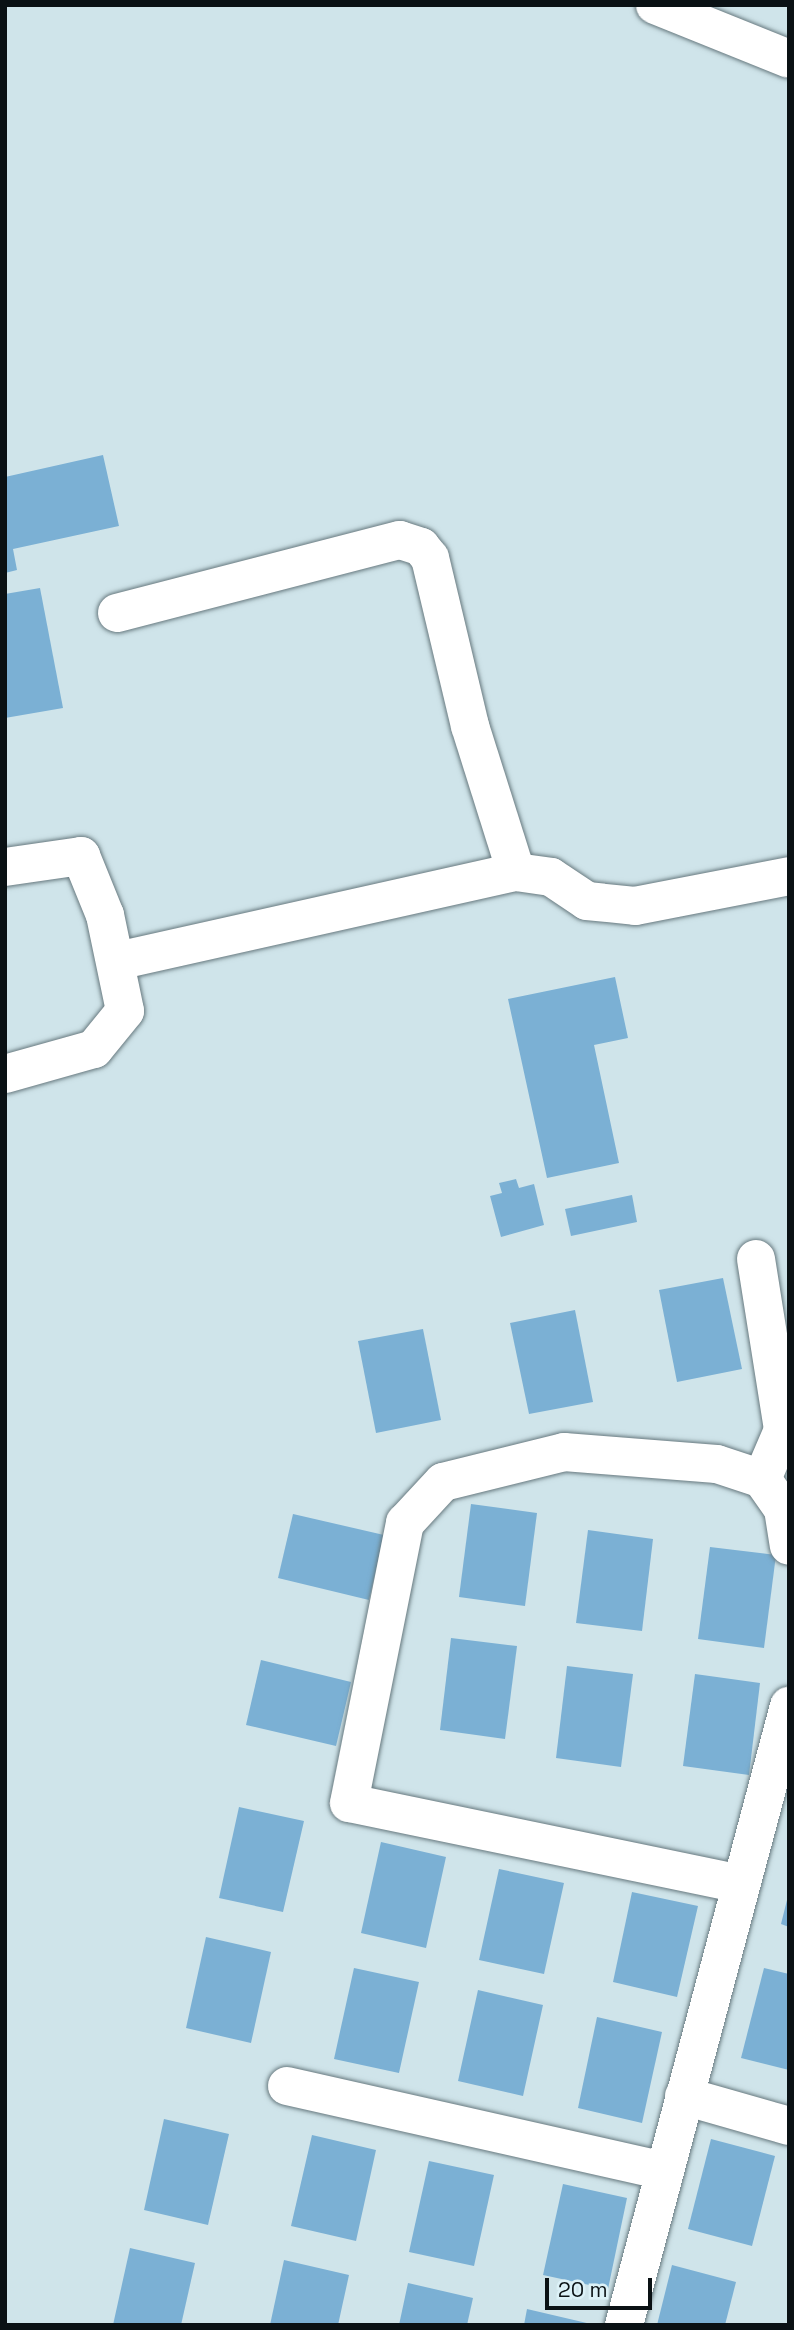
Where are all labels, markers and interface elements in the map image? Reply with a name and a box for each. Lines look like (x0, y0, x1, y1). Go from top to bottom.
scale bar (549, 2264, 656, 2308)
text: 20 m (558, 2276, 608, 2303)

